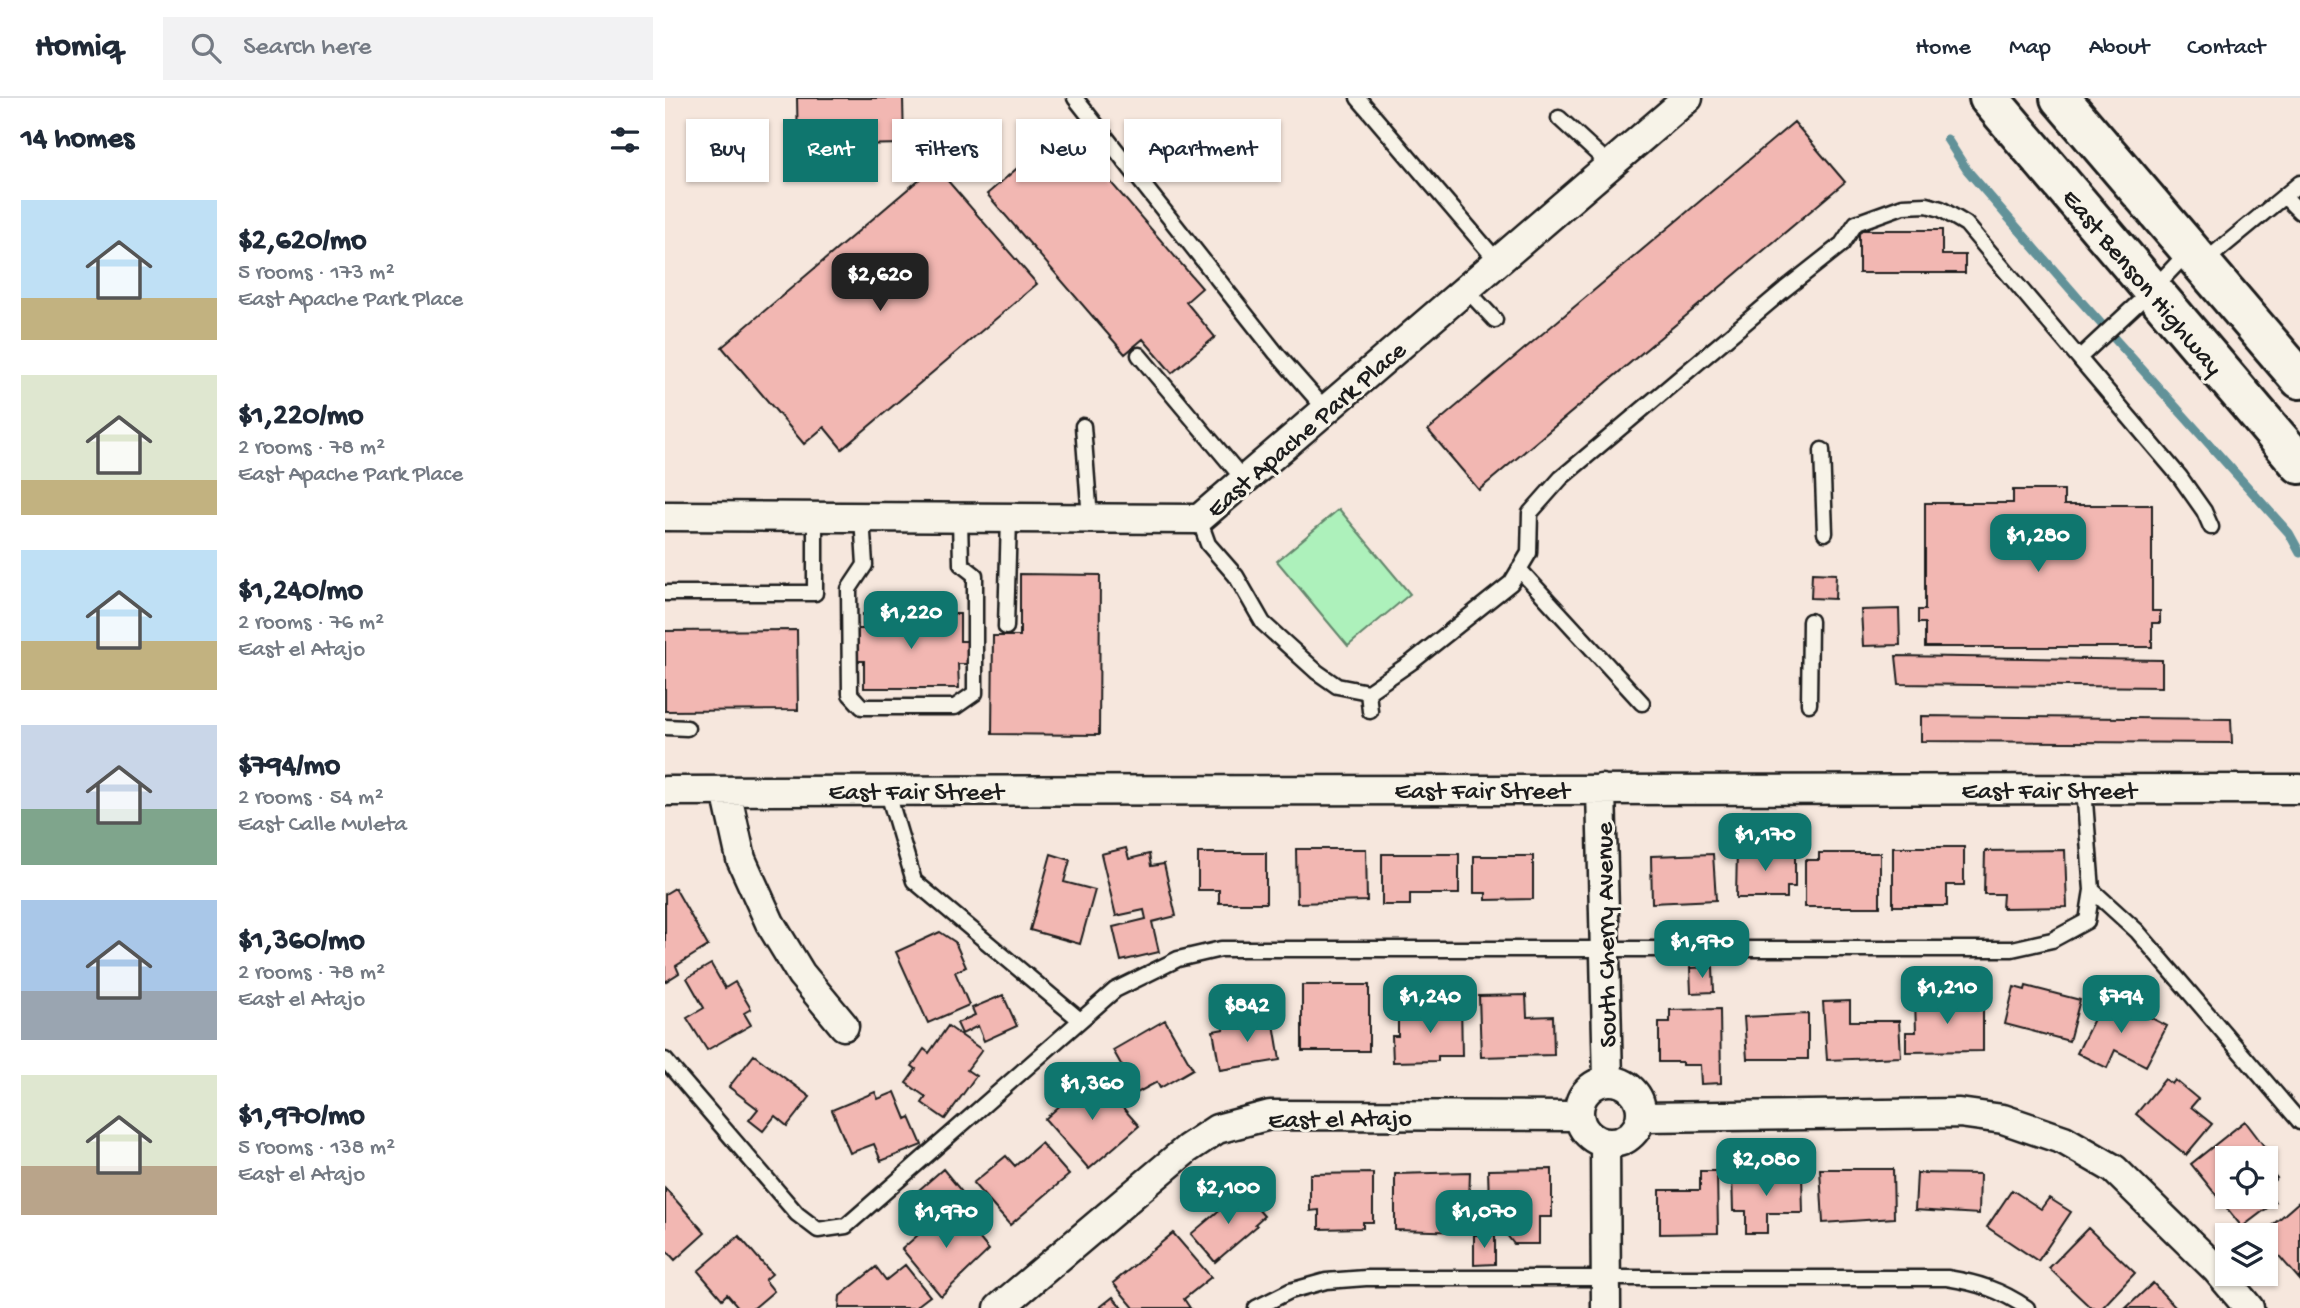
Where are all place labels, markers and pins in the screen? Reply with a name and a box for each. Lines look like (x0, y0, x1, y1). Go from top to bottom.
pin: $2,620 (823, 254, 937, 313)
pin: $1,280 (1981, 514, 2095, 574)
pin: $1,220 (854, 592, 968, 651)
pin: $1,170 (1708, 814, 1822, 873)
pin: $1,970 (1645, 920, 1759, 980)
pin: $1,210 (1890, 967, 2004, 1026)
pin: $1,240 (1373, 976, 1487, 1035)
pin: $794 (2080, 976, 2162, 1035)
pin: $842 (1206, 984, 1288, 1044)
pin: $1,360 (1035, 1062, 1149, 1122)
pin: $2,080 (1709, 1138, 1823, 1198)
pin: $2,100 (1171, 1166, 1285, 1226)
pin: $1,970 (889, 1190, 1003, 1250)
pin: $1,070 (1427, 1190, 1541, 1250)

